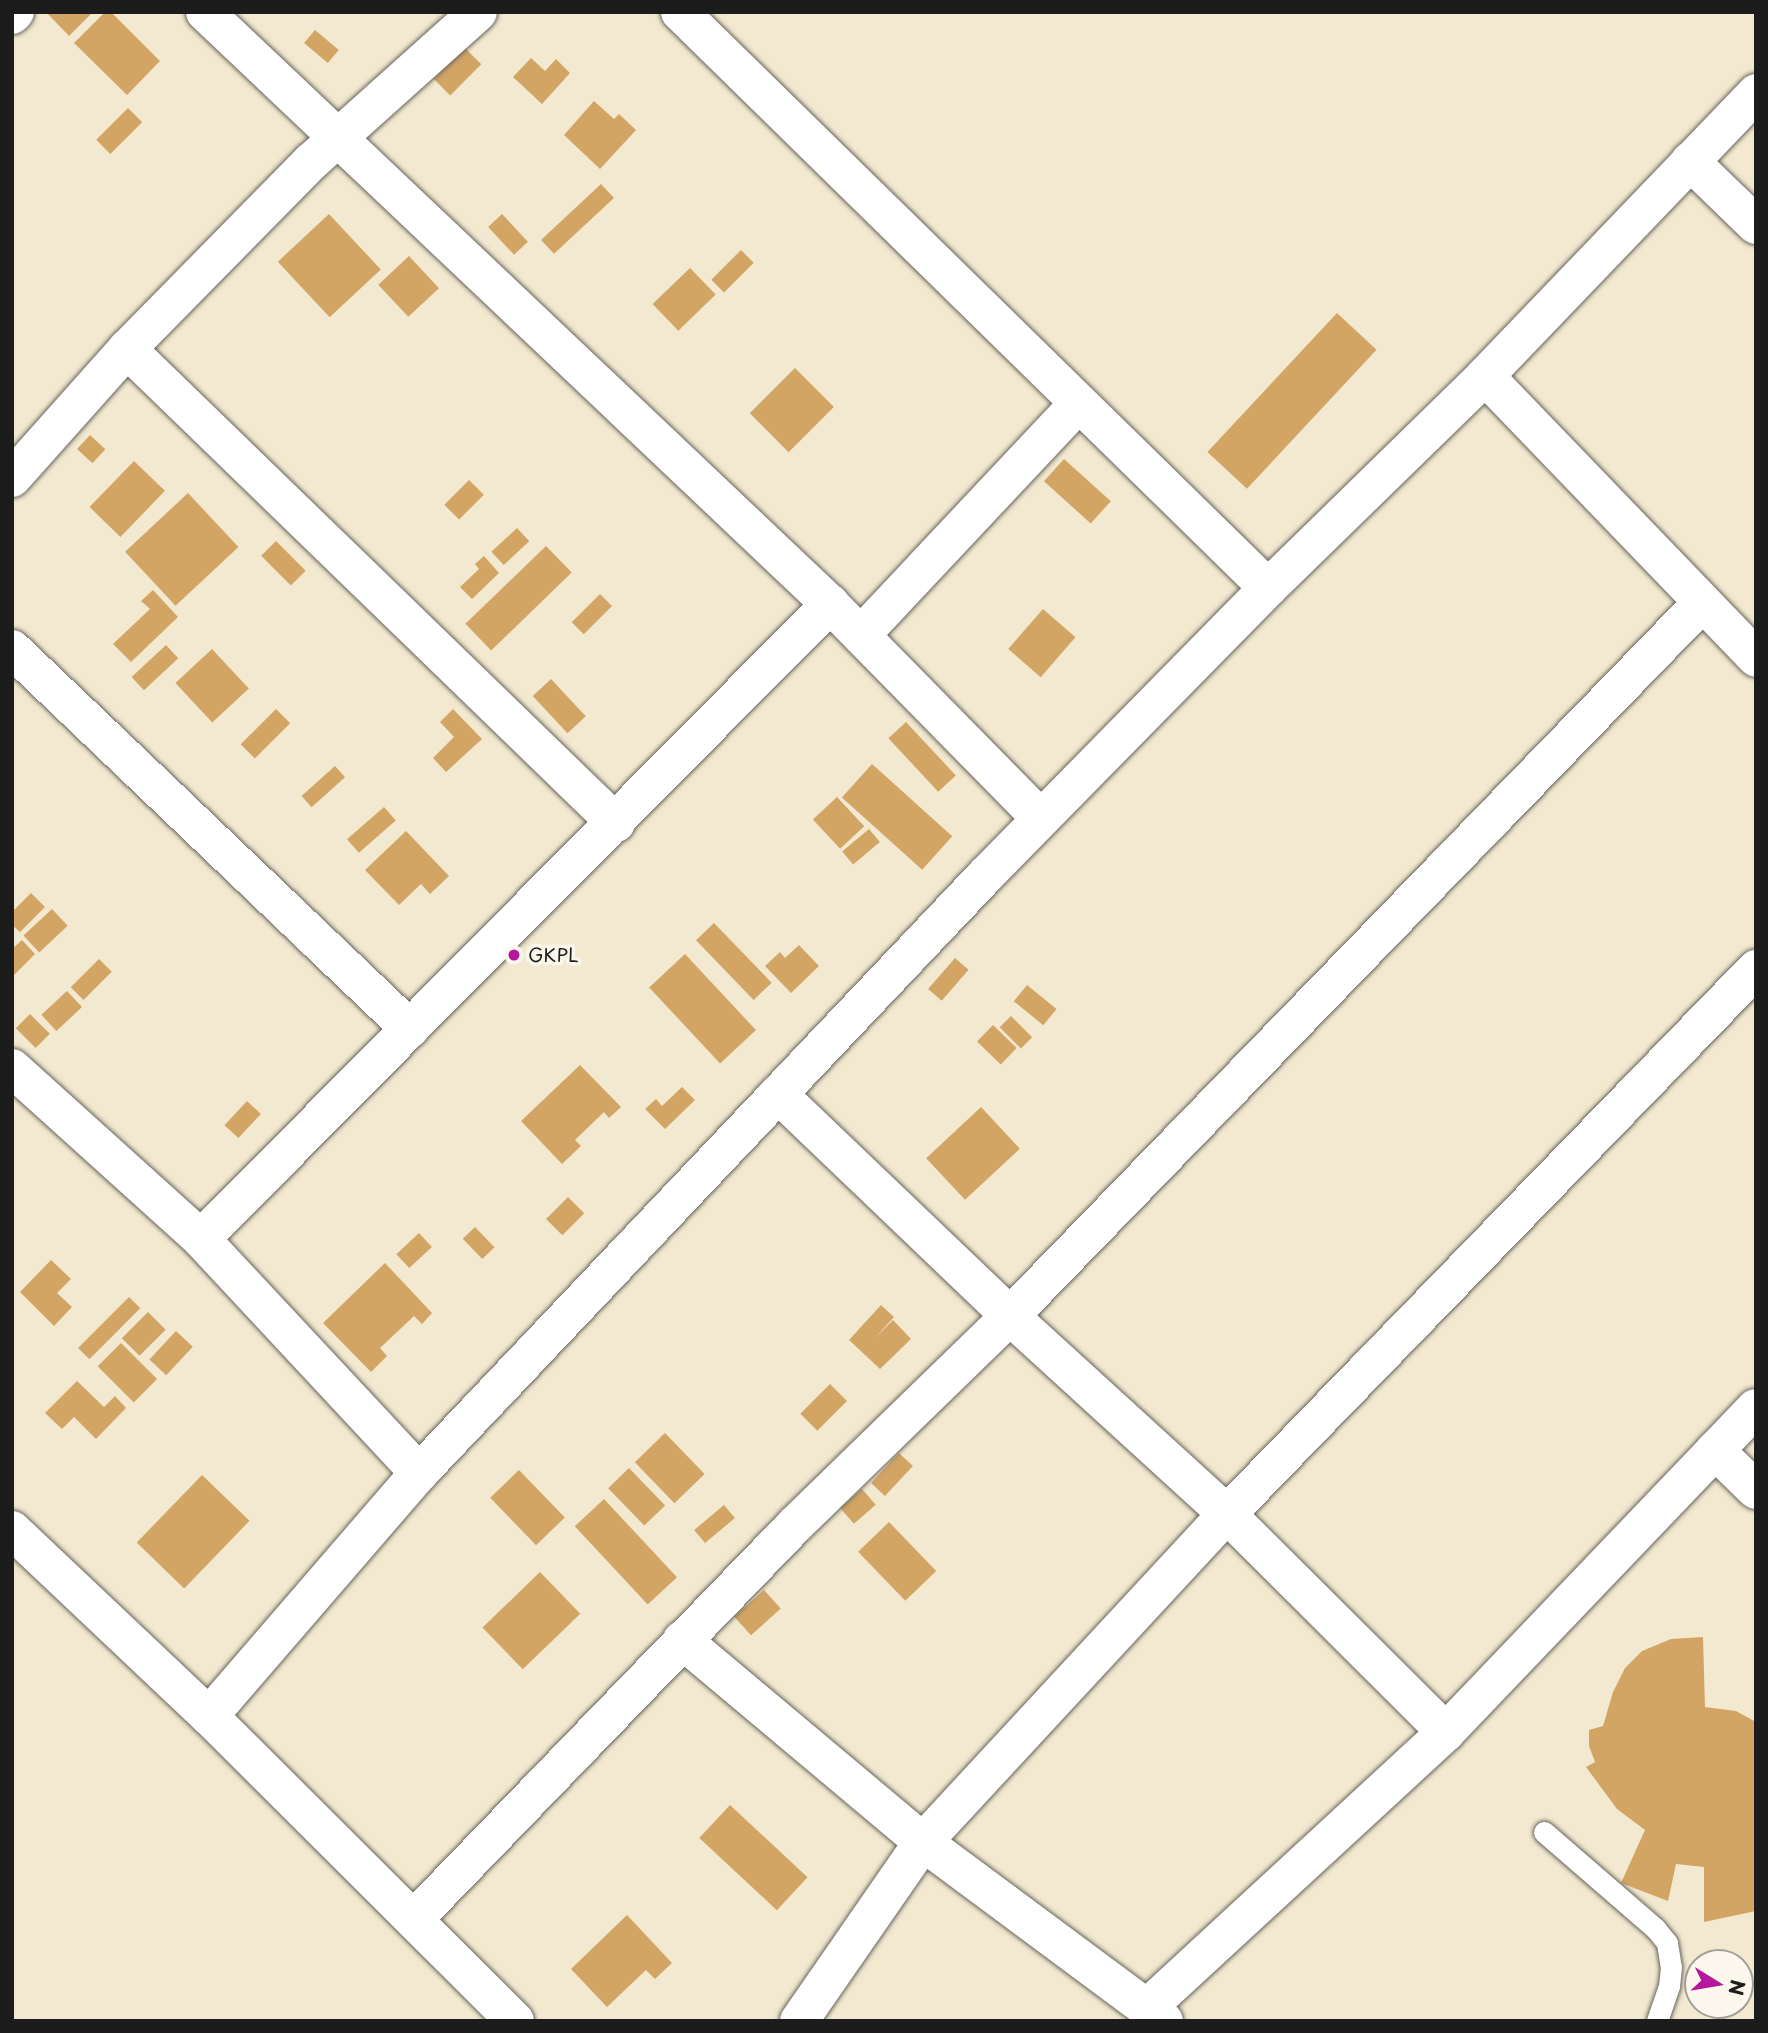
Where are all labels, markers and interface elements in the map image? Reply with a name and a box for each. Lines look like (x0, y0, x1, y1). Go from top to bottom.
place label: GKPL (528, 944, 579, 966)
marker: GKPL (506, 947, 522, 963)
north arrow (1684, 1949, 1754, 2019)
text: N (1722, 1978, 1753, 1998)

